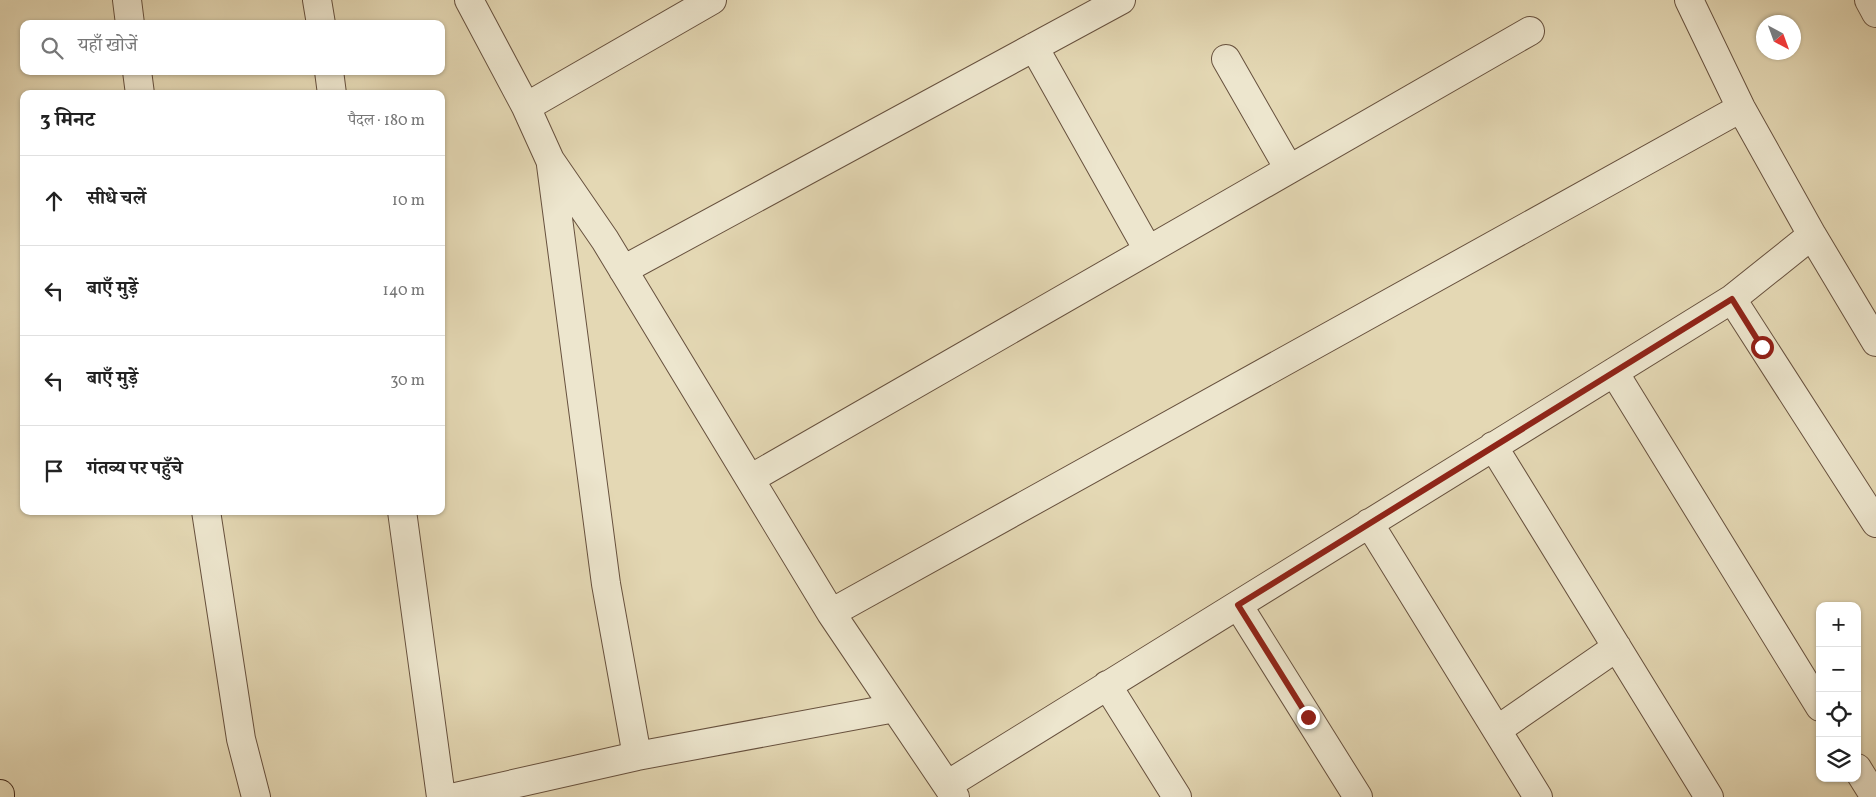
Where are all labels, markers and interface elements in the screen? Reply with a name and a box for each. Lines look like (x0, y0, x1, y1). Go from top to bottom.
north arrow (1756, 15, 1801, 60)
search box (20, 20, 445, 75)
text: यहाँ खोजें (78, 33, 137, 59)
icon: search (38, 34, 66, 62)
text: 3 मिनट (40, 106, 95, 135)
text: पैदल · 180 m (348, 110, 425, 132)
text: सीधे चलें (87, 186, 146, 212)
icon: ahead (40, 187, 68, 215)
text: 10 m (392, 190, 425, 212)
text: बाएँ मुड़ें (87, 276, 138, 302)
icon: left (40, 277, 68, 305)
text: 140 m (383, 280, 425, 302)
route start (1751, 336, 1774, 359)
text: बाएँ मुड़ें (87, 366, 138, 392)
icon: left (40, 367, 68, 395)
text: 30 m (390, 370, 425, 392)
text: गंतव्य पर पहुँचे (87, 456, 182, 482)
icon: arrive (40, 457, 68, 485)
map controls (1816, 602, 1861, 782)
button: + (1816, 602, 1861, 647)
button: − (1816, 647, 1861, 692)
button: locate (1816, 692, 1861, 737)
route end (1297, 706, 1320, 729)
button: layers (1816, 737, 1861, 782)

